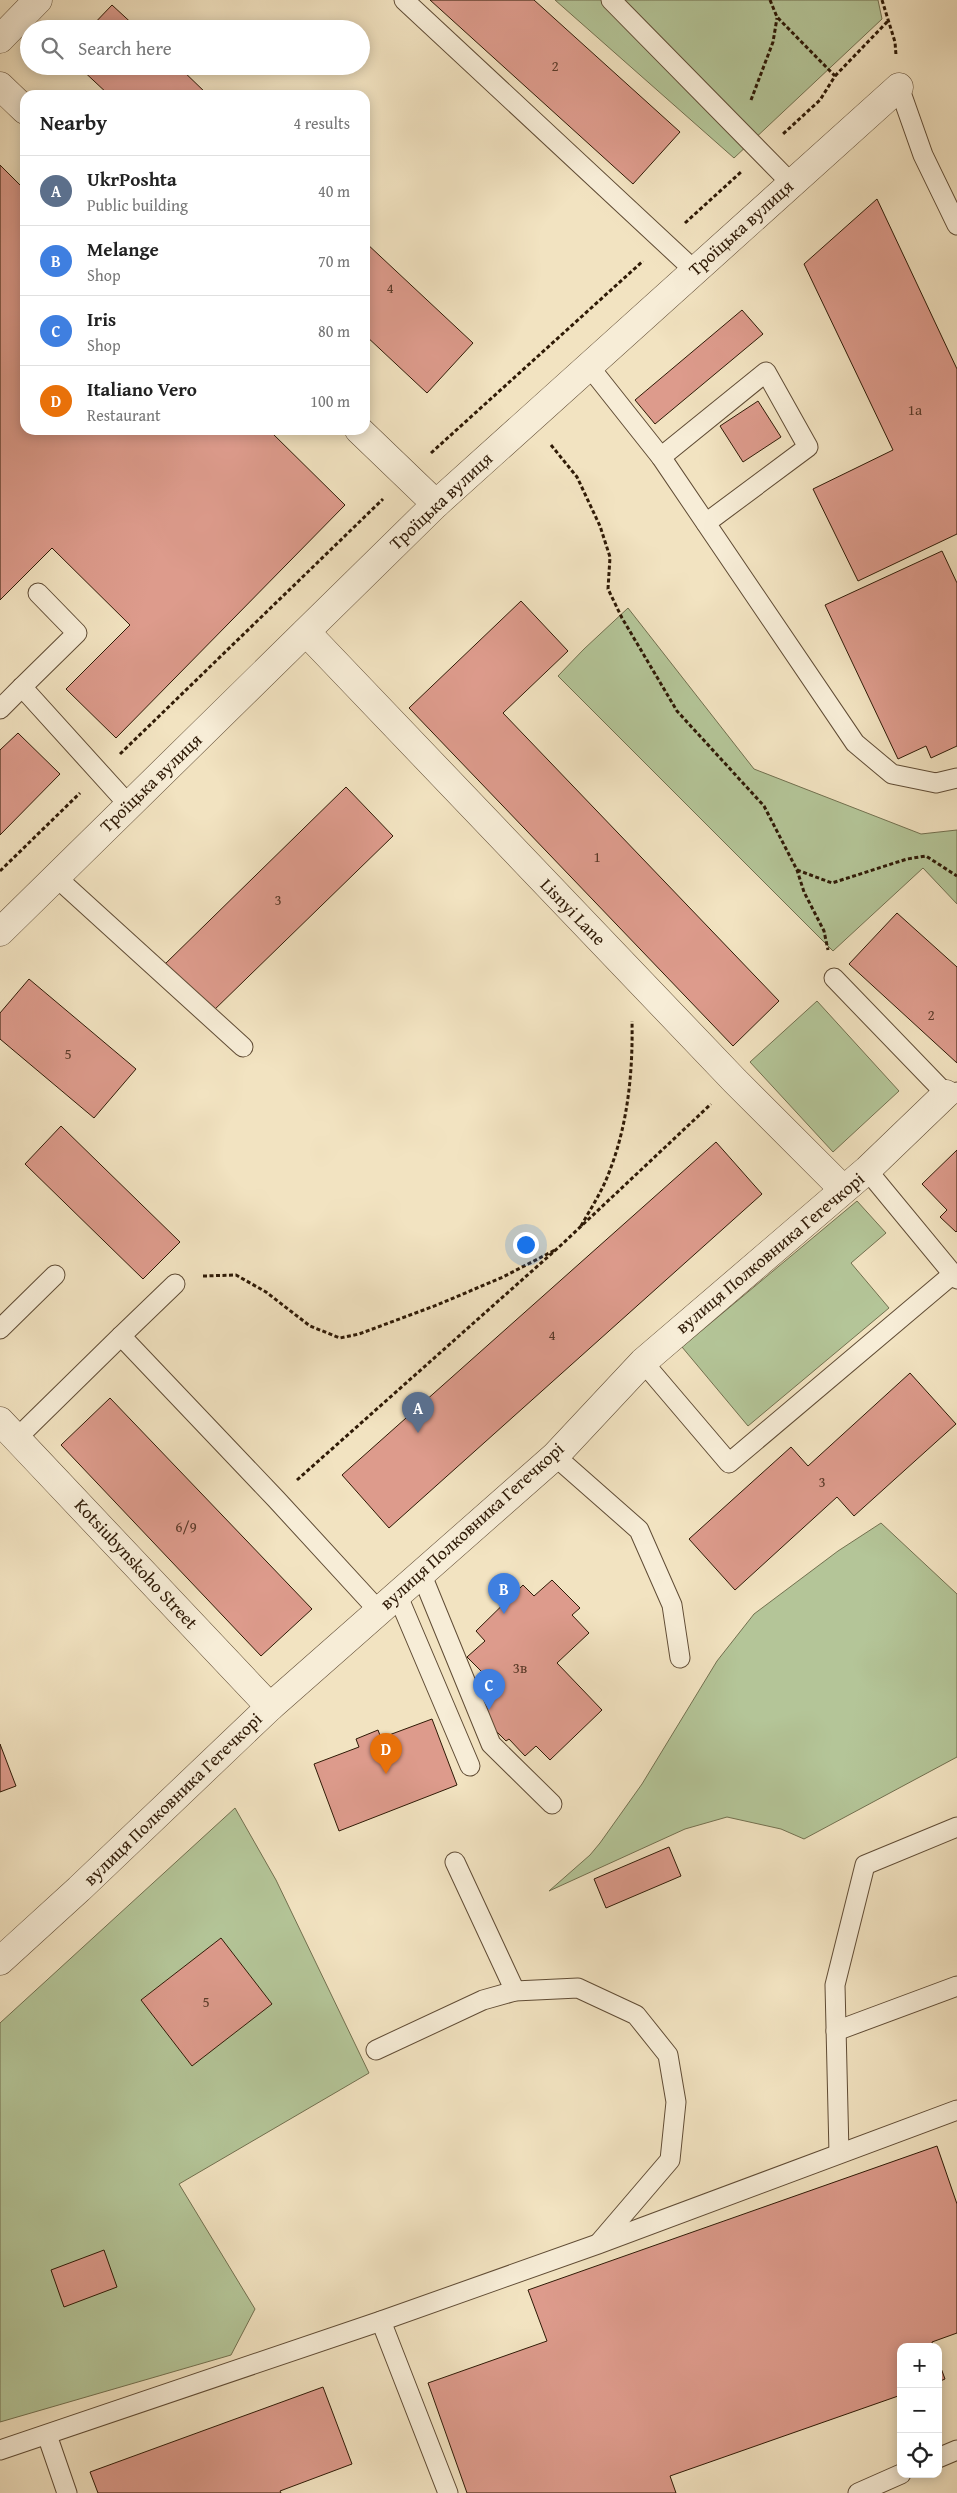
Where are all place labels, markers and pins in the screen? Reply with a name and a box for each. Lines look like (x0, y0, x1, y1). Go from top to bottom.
pin: A (402, 1392, 434, 1433)
pin: B (488, 1573, 520, 1614)
pin: C (473, 1669, 505, 1710)
pin: D (370, 1733, 402, 1774)

